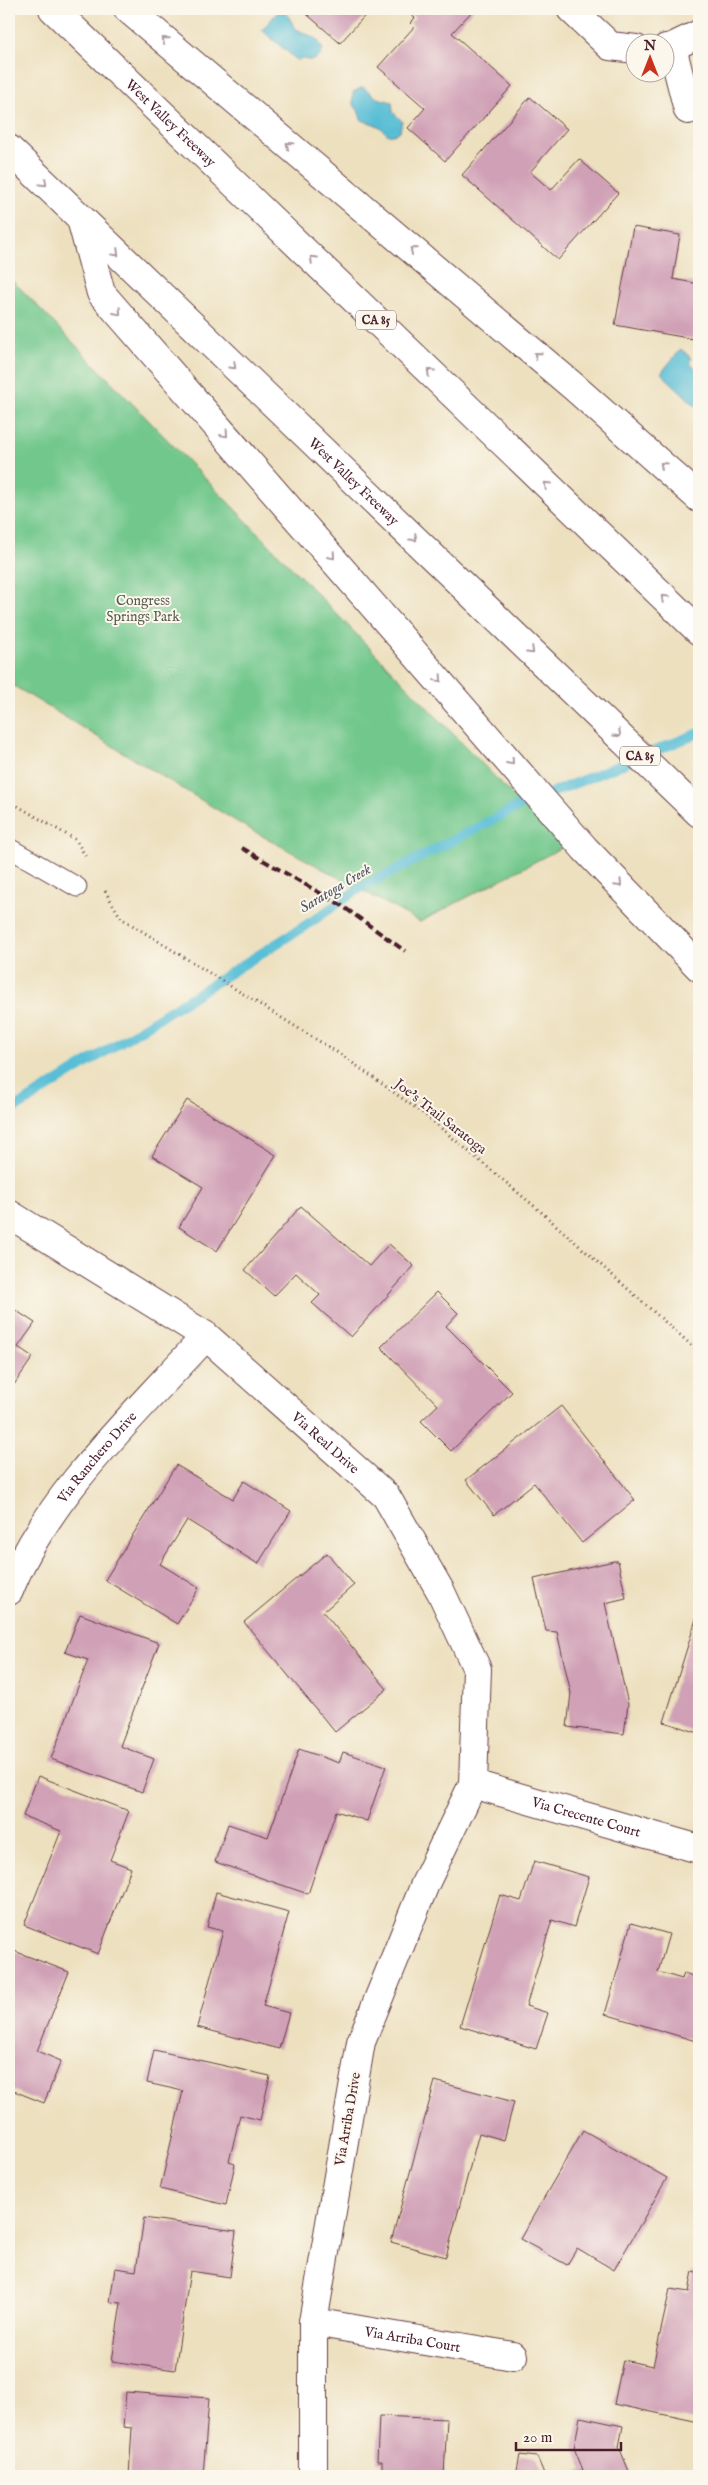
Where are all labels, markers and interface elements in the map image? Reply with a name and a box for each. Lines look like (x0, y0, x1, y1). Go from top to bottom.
north arrow (626, 32, 676, 82)
text: N (643, 37, 656, 55)
one-way arrow (162, 38, 171, 46)
street label: West Valley Freeway (121, 76, 220, 171)
one-way arrow (286, 143, 295, 151)
one-way arrow (38, 177, 47, 186)
one-way arrow (110, 247, 119, 256)
one-way arrow (410, 248, 419, 256)
one-way arrow (310, 256, 319, 265)
one-way arrow (112, 306, 121, 315)
road number: CA 85 (356, 310, 396, 330)
one-way arrow (534, 353, 543, 361)
one-way arrow (228, 360, 237, 369)
one-way arrow (427, 369, 436, 378)
one-way arrow (219, 428, 228, 437)
street label: West Valley Freeway (304, 434, 403, 530)
one-way arrow (659, 462, 668, 471)
one-way arrow (544, 482, 553, 491)
one-way arrow (408, 533, 417, 542)
one-way arrow (326, 551, 335, 560)
park label: Congress Springs Park (106, 592, 180, 626)
one-way arrow (661, 594, 670, 603)
one-way arrow (526, 645, 535, 654)
one-way arrow (433, 673, 442, 682)
one-way arrow (612, 728, 621, 737)
road number: CA 85 (620, 746, 660, 766)
one-way arrow (506, 757, 515, 766)
water label: Saratoga Creek (296, 860, 375, 918)
one-way arrow (613, 878, 622, 887)
street label: Joe's Trail Saratoga (389, 1074, 491, 1159)
street label: Via Ranchero Drive (53, 1408, 142, 1508)
street label: Via Real Drive (287, 1408, 363, 1478)
street label: Via Crecente Court (529, 1793, 643, 1842)
street label: Via Arriba Drive (331, 2070, 365, 2168)
street label: Via Arriba Court (362, 2323, 462, 2357)
scale bar (516, 2420, 620, 2452)
text: 20 m (523, 2428, 553, 2447)

